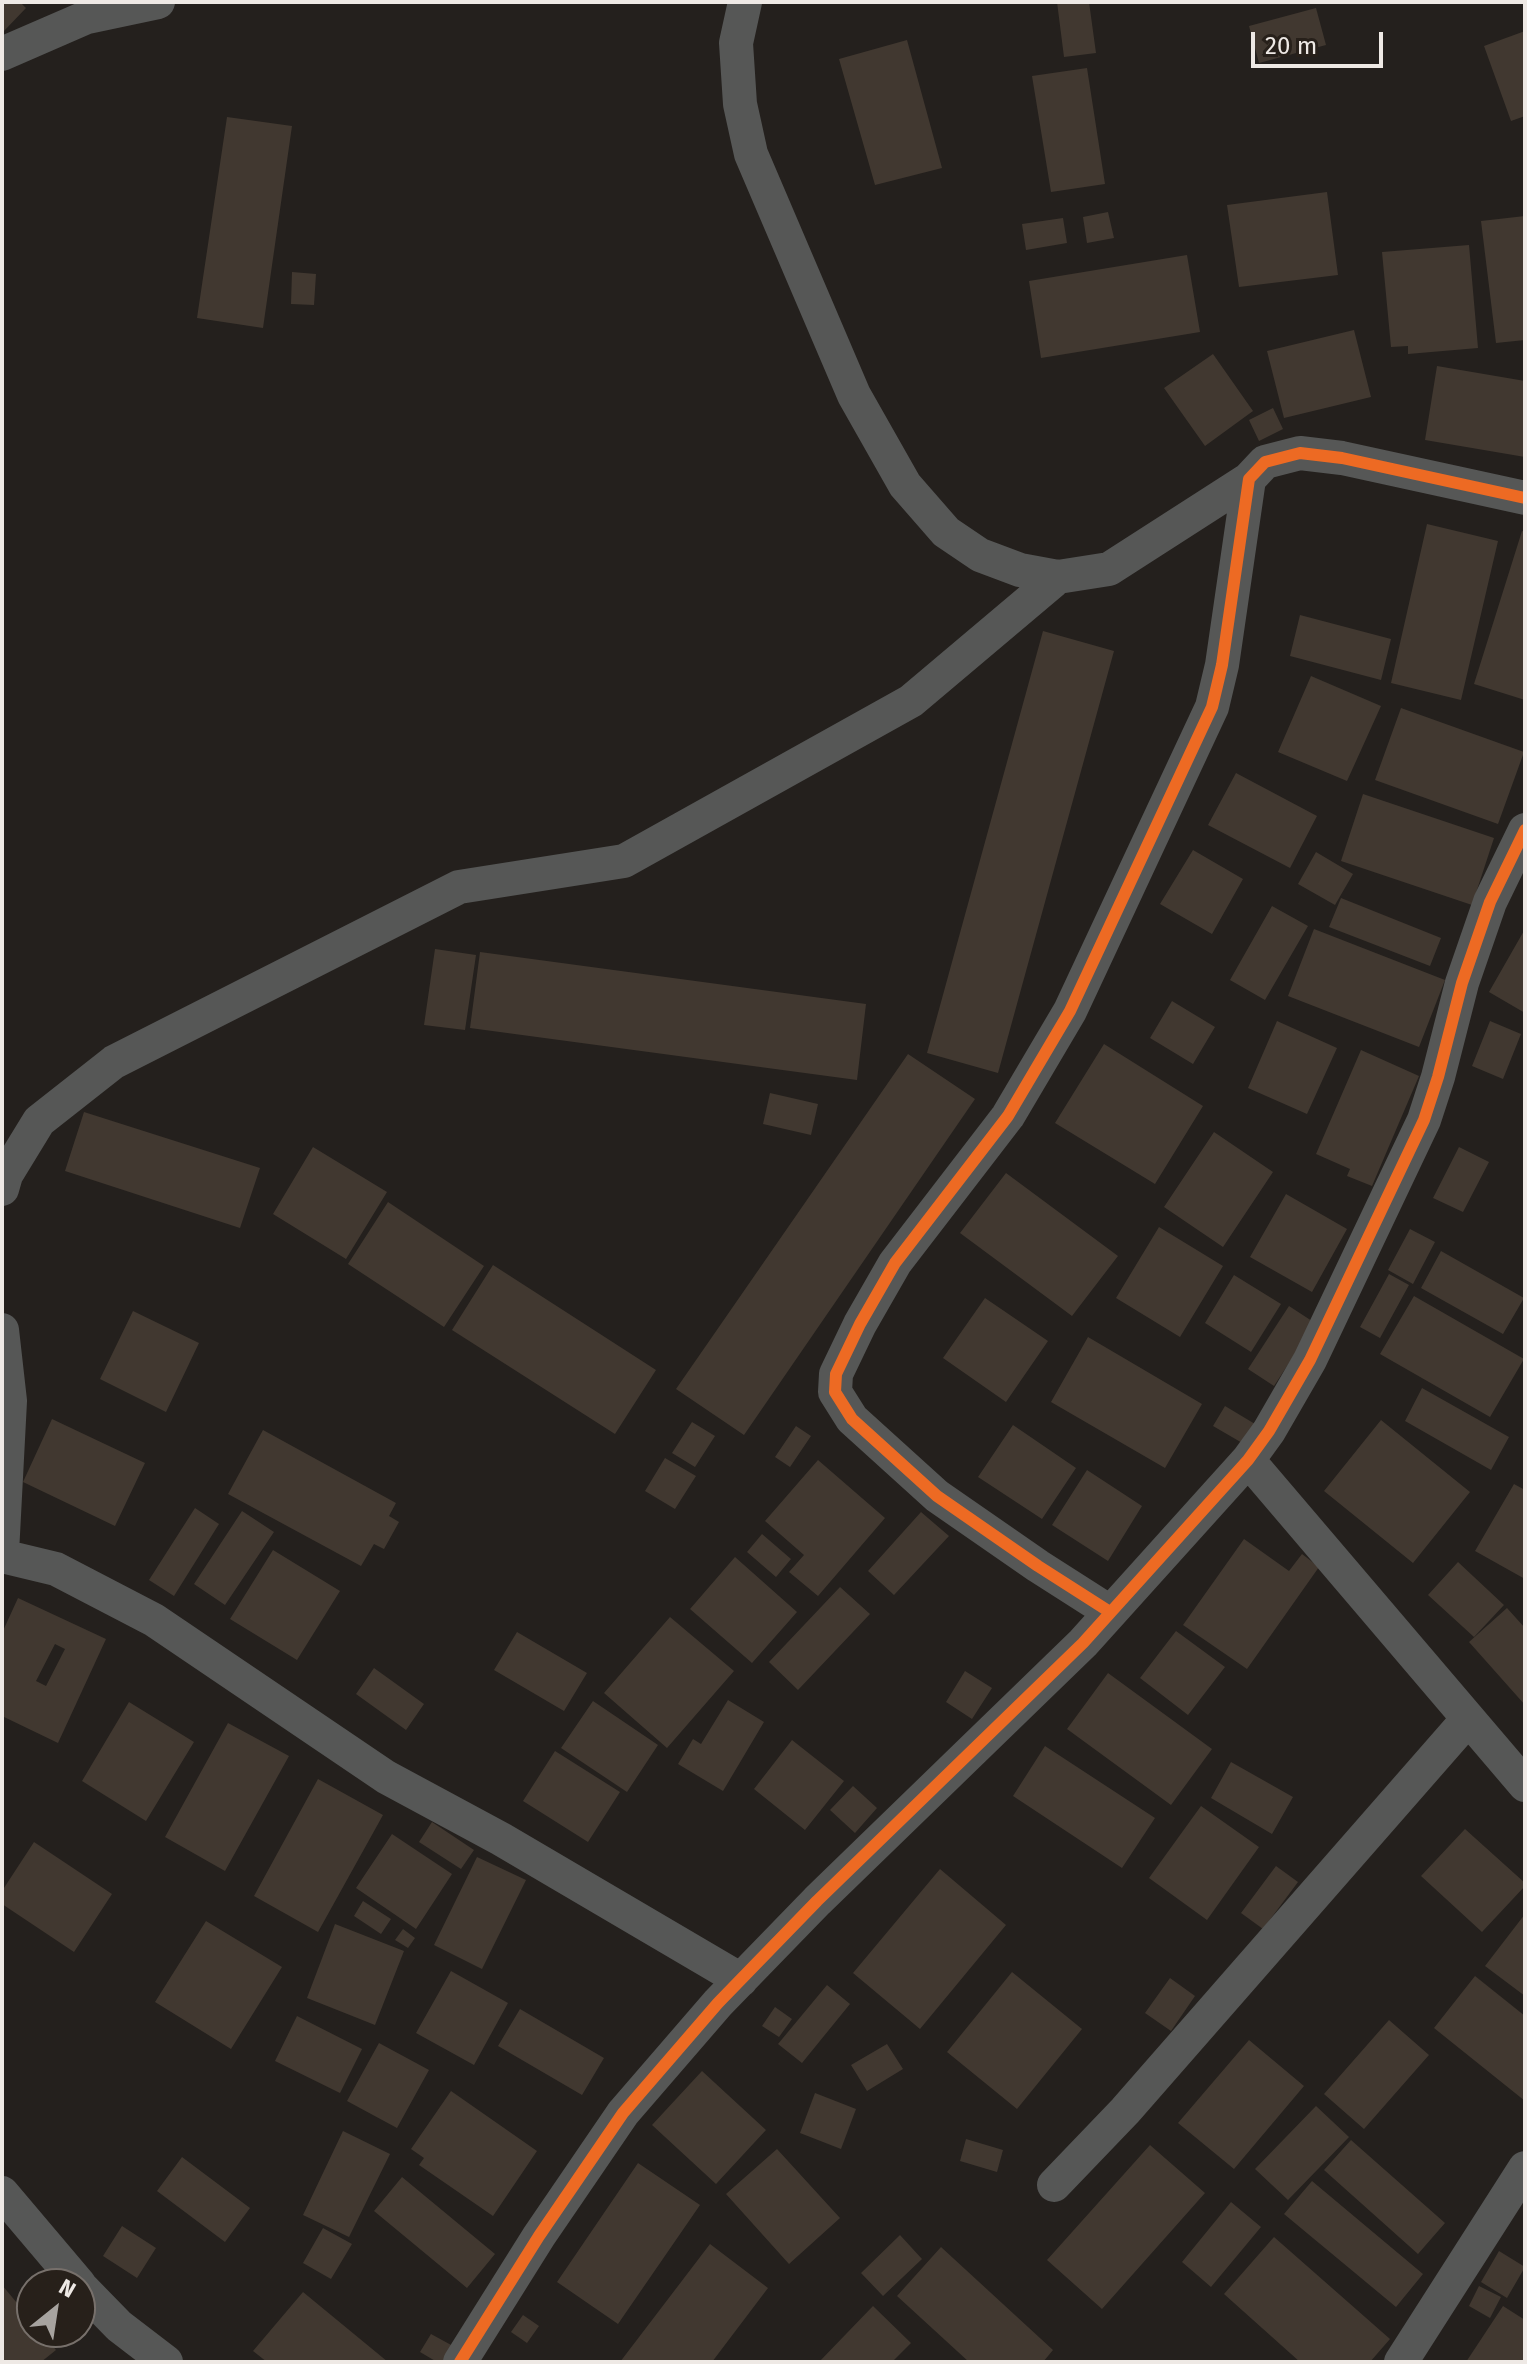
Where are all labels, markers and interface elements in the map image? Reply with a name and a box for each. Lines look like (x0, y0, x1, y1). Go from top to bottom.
scale bar (1255, 16, 1387, 66)
text: 20 m (1265, 32, 1317, 60)
north arrow (16, 2268, 96, 2348)
text: N (54, 2273, 80, 2304)

